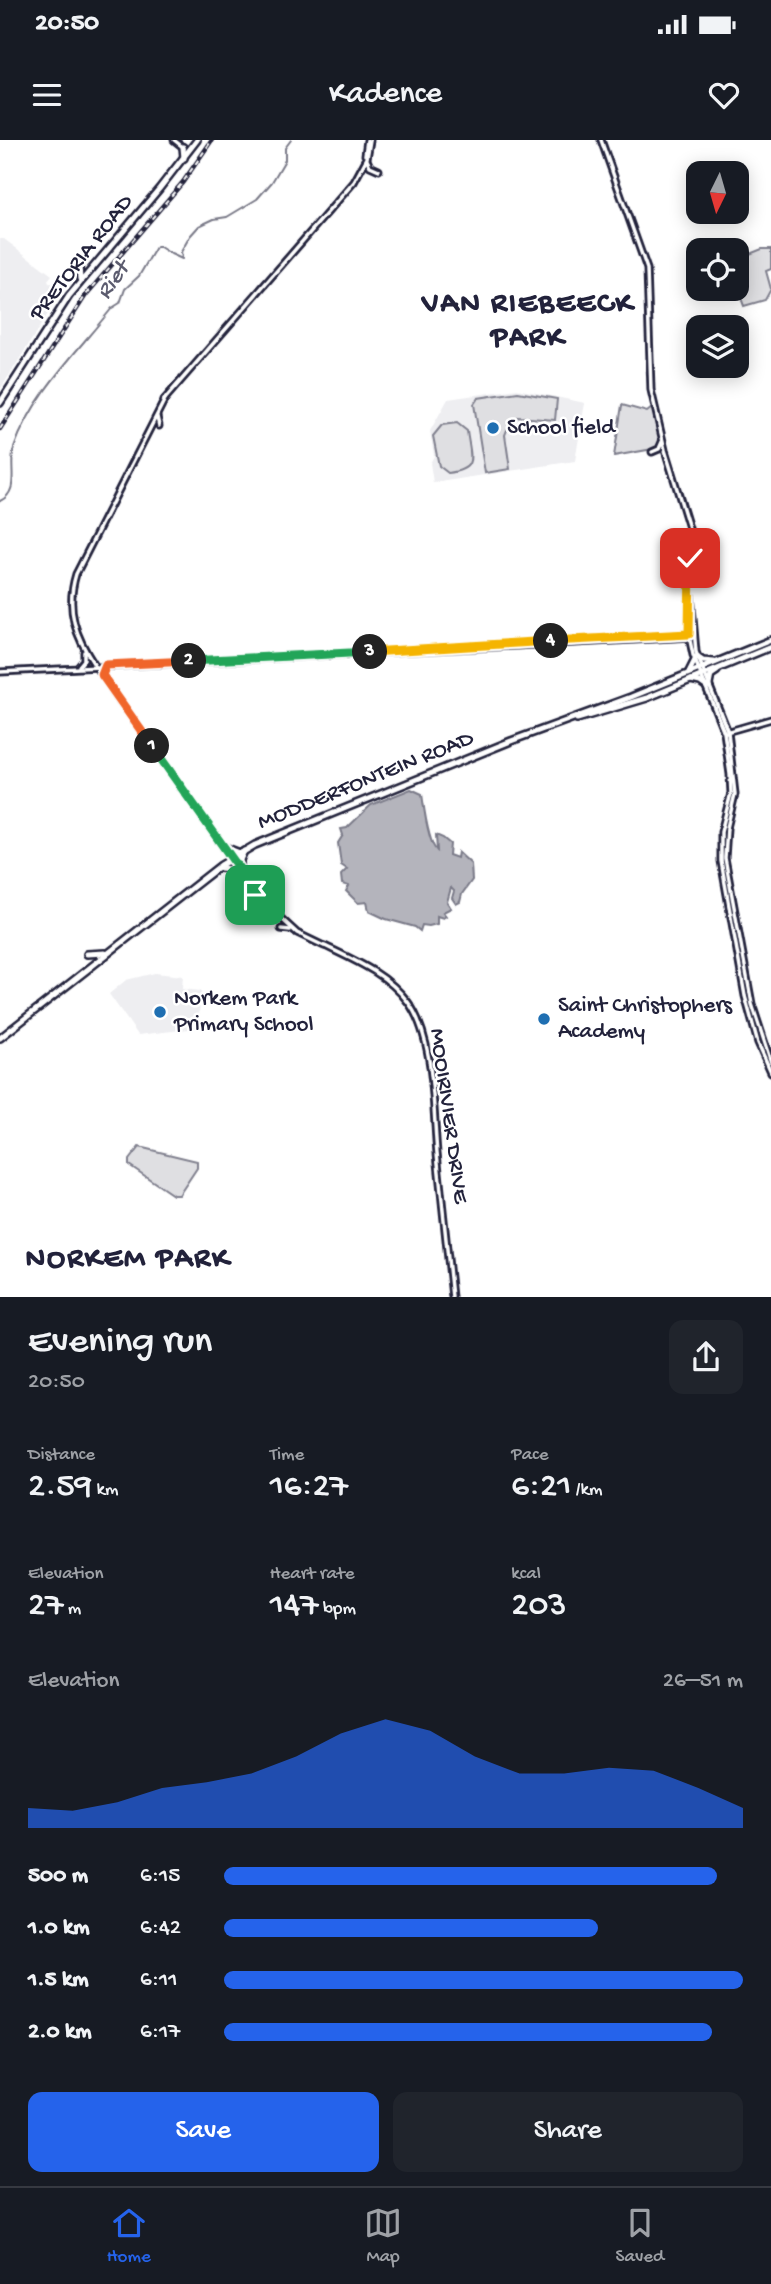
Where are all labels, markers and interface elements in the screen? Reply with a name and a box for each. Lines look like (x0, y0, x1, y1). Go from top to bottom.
text: 20:50 (35, 9, 99, 40)
icon: menu (28, 76, 66, 114)
text: Kadence (329, 76, 442, 114)
icon: heart (705, 76, 743, 114)
north arrow (686, 161, 749, 224)
map controls (686, 161, 749, 378)
street label: PRETORIA ROAD (24, 189, 140, 327)
button: locate (686, 238, 749, 301)
water label: Riet (91, 253, 140, 306)
district label: VAN RIEBEECK PARK (420, 288, 636, 357)
button: layers (686, 315, 749, 378)
place label: School field (507, 415, 616, 442)
marker: School field (485, 420, 501, 436)
pin (660, 528, 720, 588)
icon: check (671, 539, 709, 577)
pin: 4 (534, 624, 568, 658)
text: 4 (546, 629, 555, 652)
pin: 3 (352, 634, 388, 670)
text: 3 (365, 640, 374, 663)
pin: 2 (172, 644, 206, 678)
text: 2 (184, 649, 193, 672)
street label: MODDERFONTEIN ROAD (254, 725, 479, 837)
pin: 1 (134, 728, 170, 764)
text: 1 (148, 734, 155, 757)
pin (225, 865, 285, 925)
icon: arrive (236, 876, 274, 914)
place label: Norkem Park Primary School (173, 986, 314, 1039)
place label: Saint Christophers Academy (558, 993, 733, 1046)
marker: Norkem Park Primary School (152, 1004, 168, 1020)
marker: Saint Christophers Academy (536, 1011, 552, 1027)
street label: MOOIRIVIER DRIVE (422, 1027, 474, 1207)
district label: NORKEM PARK (26, 1243, 232, 1278)
button: share (669, 1320, 743, 1394)
text: Evening run (28, 1321, 212, 1365)
text: 20:50 (28, 1369, 85, 1396)
text: Distance (28, 1444, 95, 1467)
text: Time (270, 1444, 304, 1467)
text: Pace (511, 1444, 549, 1467)
text: 2.59 (28, 1467, 92, 1508)
text: 16:27 (270, 1467, 348, 1508)
text: 6:21 (511, 1467, 571, 1508)
text: km (92, 1479, 119, 1502)
text: /km (571, 1479, 602, 1502)
text: Elevation (28, 1563, 104, 1586)
text: Heart rate (270, 1563, 355, 1586)
text: kcal (511, 1563, 541, 1586)
text: 27 (28, 1586, 63, 1627)
text: 147 (270, 1586, 319, 1627)
text: 203 (511, 1586, 567, 1627)
text: m (63, 1598, 81, 1621)
text: bpm (319, 1598, 356, 1621)
text: Elevation (28, 1668, 119, 1695)
text: 26–51 m (663, 1668, 743, 1695)
text: 500 m (28, 1863, 88, 1890)
text: 6:15 (140, 1863, 180, 1890)
text: 1.0 km (28, 1915, 90, 1942)
text: 6:42 (140, 1915, 181, 1942)
text: 1.5 km (28, 1967, 89, 1994)
text: 6:11 (140, 1967, 177, 1994)
text: 2.0 km (28, 2019, 92, 2046)
text: 6:17 (140, 2019, 180, 2046)
button: Save (28, 2092, 379, 2172)
button: Share (393, 2092, 743, 2172)
tab: Home (107, 2204, 151, 2269)
tab: Map (364, 2204, 402, 2269)
tab: Saved (616, 2204, 664, 2269)

